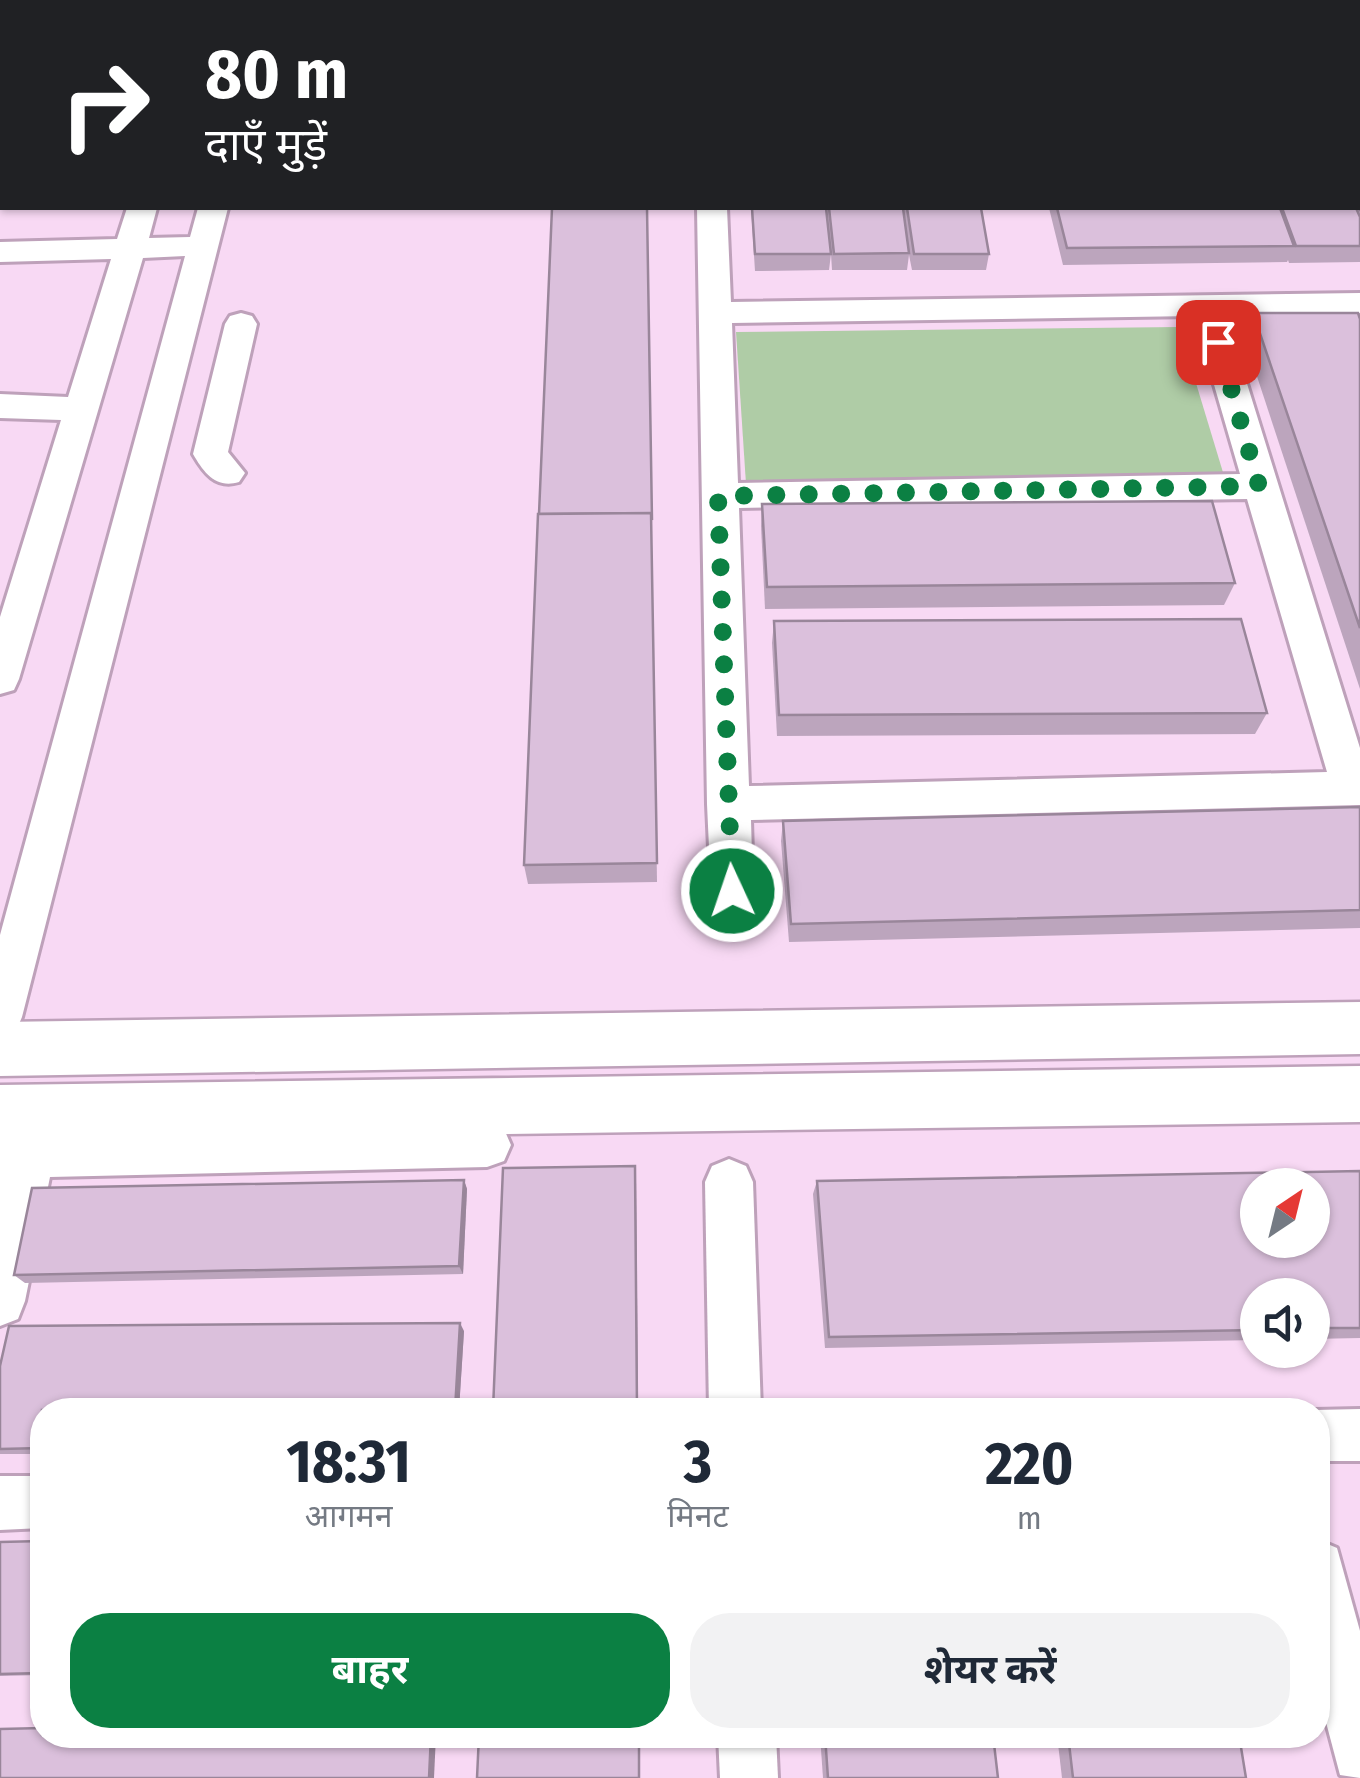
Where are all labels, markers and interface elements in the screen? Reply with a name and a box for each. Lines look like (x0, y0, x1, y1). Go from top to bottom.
text: 80 m (205, 33, 348, 117)
icon: right (40, 40, 170, 170)
text: दाएँ मुड़ें (205, 118, 327, 172)
pin (1176, 300, 1261, 385)
icon: arrive (1191, 315, 1246, 370)
position arrow (680, 839, 784, 943)
north arrow (1240, 1168, 1330, 1258)
map controls (1240, 1168, 1330, 1368)
button: sound (1240, 1278, 1330, 1368)
text: 18:31 (287, 1426, 411, 1498)
text: 3 (684, 1426, 712, 1498)
text: 220 (985, 1428, 1073, 1500)
text: आगमन (305, 1497, 392, 1535)
text: मिनट (667, 1497, 729, 1535)
text: m (1017, 1499, 1042, 1537)
button: बाहर (70, 1613, 670, 1728)
button: शेयर करें (690, 1613, 1290, 1728)

